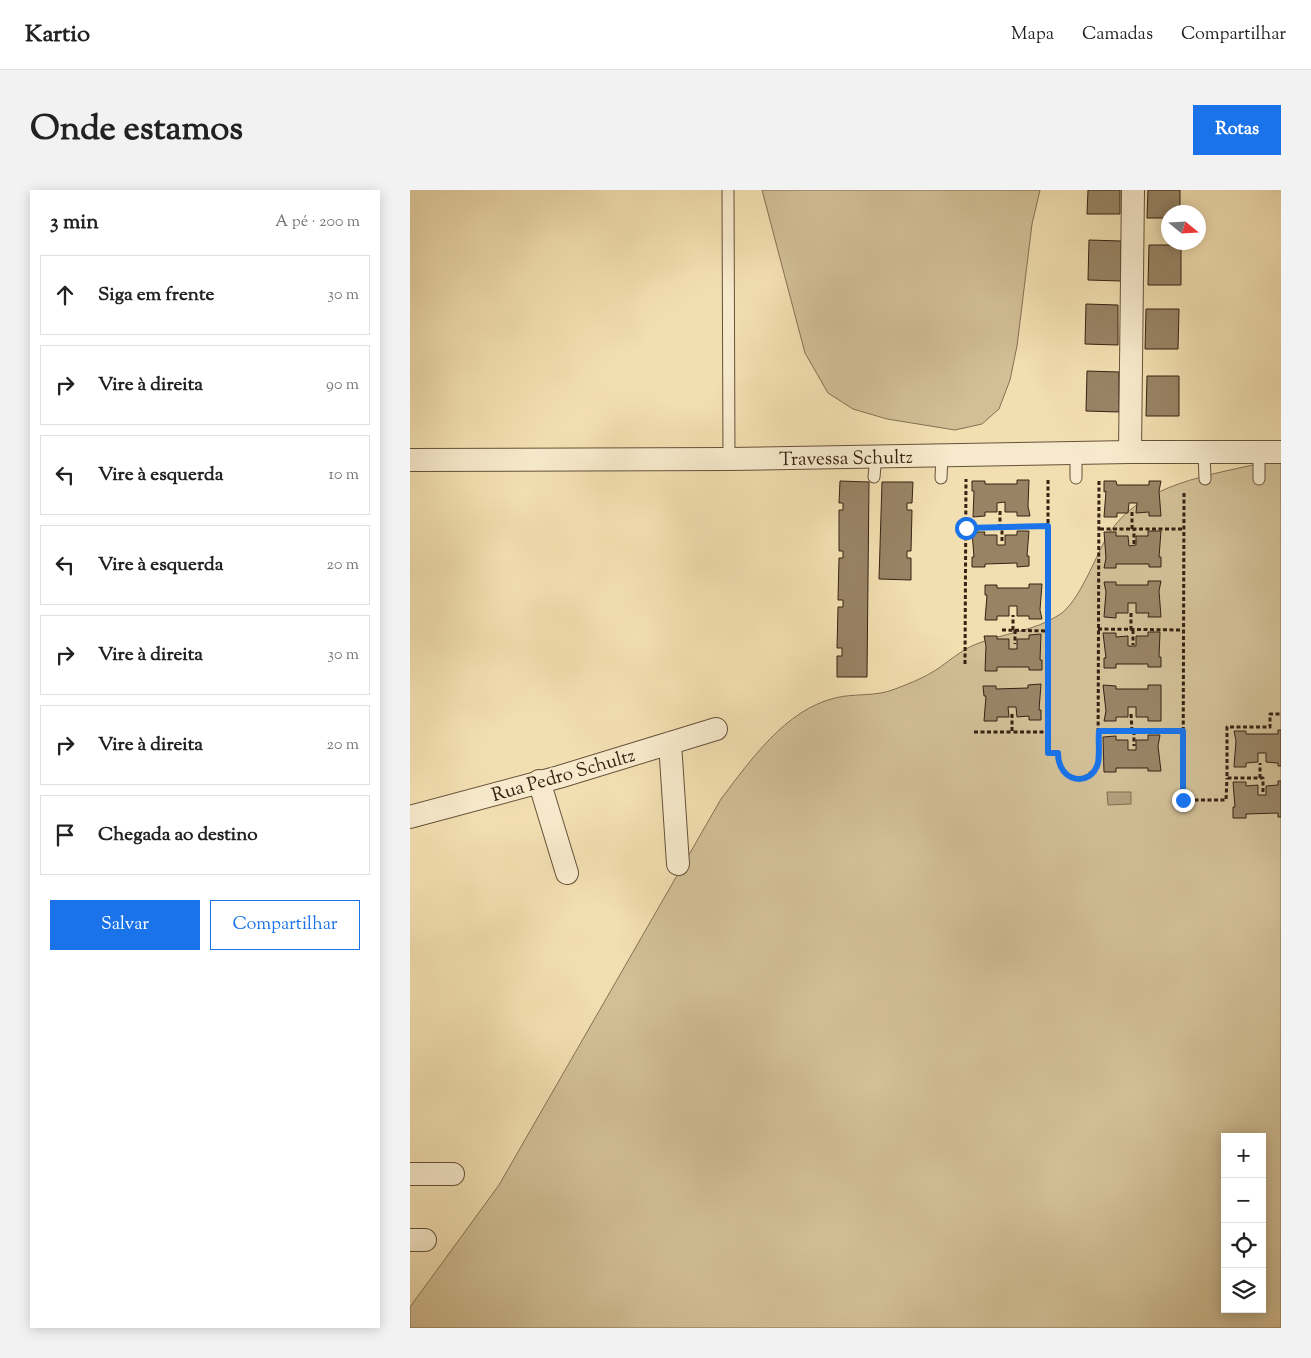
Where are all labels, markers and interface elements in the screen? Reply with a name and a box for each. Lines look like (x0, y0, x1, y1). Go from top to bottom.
text: Kartio (25, 18, 90, 52)
text: Mapa (1011, 22, 1054, 48)
text: Camadas (1082, 22, 1153, 48)
text: Compartilhar (1181, 22, 1286, 48)
text: Onde estamos (30, 105, 243, 156)
button: Rotas (1193, 105, 1281, 155)
north arrow (1161, 205, 1206, 250)
text: 3 min (50, 208, 99, 238)
text: A pé · 200 m (275, 211, 360, 234)
icon: ahead (51, 281, 79, 309)
text: Siga em frente (98, 282, 214, 309)
text: 30 m (328, 284, 359, 307)
icon: right (51, 371, 79, 399)
text: Vire à direita (98, 372, 203, 399)
text: 90 m (326, 374, 359, 397)
street label: Travessa Schultz (779, 445, 913, 474)
icon: left (51, 461, 79, 489)
text: Vire à esquerda (98, 462, 224, 489)
text: 10 m (329, 464, 359, 487)
route start (955, 517, 978, 540)
icon: left (51, 551, 79, 579)
text: Vire à esquerda (98, 552, 224, 579)
text: 20 m (326, 554, 359, 577)
icon: right (51, 641, 79, 669)
text: Vire à direita (98, 642, 203, 669)
text: 30 m (328, 644, 359, 667)
icon: right (51, 731, 79, 759)
text: Vire à direita (98, 732, 203, 759)
text: 20 m (326, 734, 359, 757)
street label: Rua Pedro Schultz (489, 743, 639, 810)
route end (1172, 789, 1195, 812)
icon: arrive (51, 821, 79, 849)
text: Chegada ao destino (98, 822, 258, 849)
button: Salvar (50, 900, 200, 950)
button: Compartilhar (210, 900, 360, 950)
map controls (1221, 1133, 1266, 1313)
button: + (1221, 1133, 1266, 1178)
button: − (1221, 1178, 1266, 1223)
button: locate (1221, 1223, 1266, 1268)
button: layers (1221, 1268, 1266, 1313)

